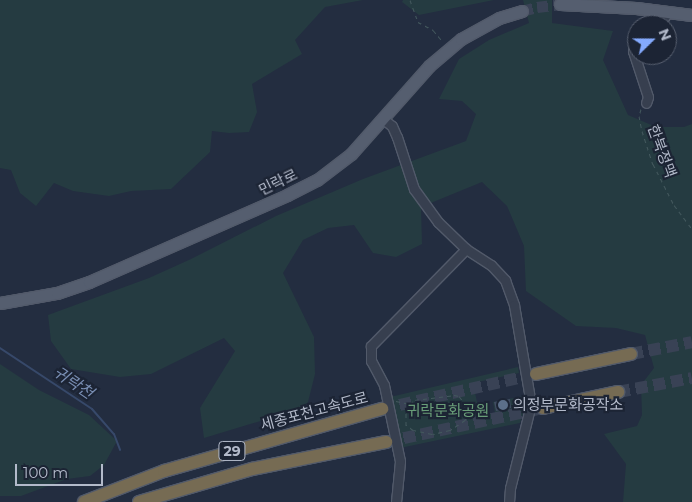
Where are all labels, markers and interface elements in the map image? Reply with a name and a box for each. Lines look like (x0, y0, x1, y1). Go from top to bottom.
north arrow (627, 15, 677, 65)
text: N (655, 26, 675, 43)
street label: 한북정맥 (644, 122, 680, 180)
street label: 민락로 (255, 165, 301, 199)
water label: 귀락천 (49, 363, 97, 403)
street label: 세종포천고속도로 (258, 388, 370, 434)
place label: 의정부문화공작소 (513, 396, 623, 414)
marker: 의정부문화공작소 (497, 399, 509, 411)
park label: 귀락문화공원 (407, 402, 489, 420)
road number: 29 (218, 440, 246, 462)
scale bar (18, 454, 105, 486)
text: 100 m (23, 463, 68, 482)

